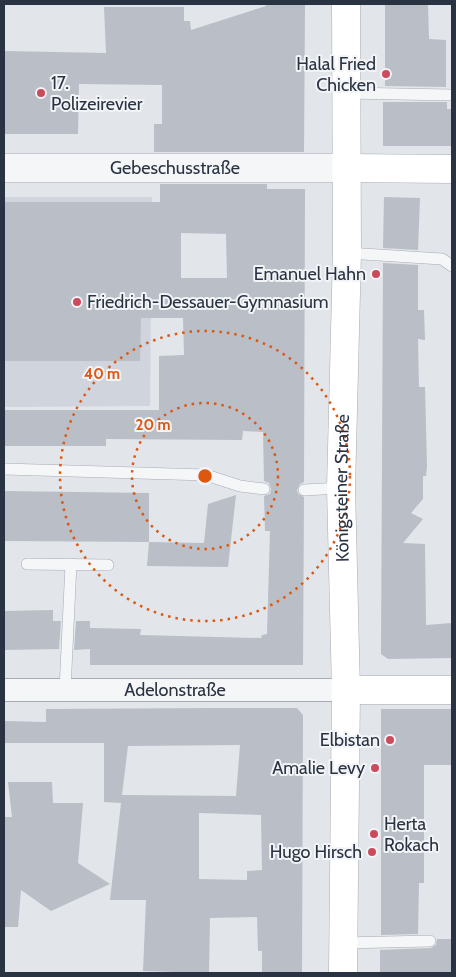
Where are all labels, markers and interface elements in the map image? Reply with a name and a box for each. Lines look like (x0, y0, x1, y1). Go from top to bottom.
place label: Halal Fried Chicken (296, 53, 376, 96)
marker: Halal Fried Chicken (380, 68, 392, 80)
place label: 17. Polizeirevier (51, 72, 143, 115)
marker: 17. Polizeirevier (35, 87, 47, 99)
street label: Gebeschusstraße (110, 157, 240, 179)
place label: Emanuel Hahn (254, 263, 366, 285)
marker: Emanuel Hahn (370, 268, 382, 280)
place label: Friedrich-Dessauer-Gymnasium (87, 291, 329, 313)
marker: Friedrich-Dessauer-Gymnasium (71, 296, 83, 308)
text: 40 m (84, 365, 120, 383)
street label: Königsteiner Straße (330, 414, 354, 562)
text: 20 m (136, 416, 170, 434)
centre of rings (196, 467, 214, 485)
street label: Adelonstraße (124, 679, 226, 701)
place label: Elbistan (320, 729, 380, 751)
marker: Elbistan (384, 734, 396, 746)
place label: Amalie Levy (272, 757, 365, 779)
marker: Amalie Levy (369, 762, 381, 774)
place label: Herta Rokach (384, 813, 439, 856)
marker: Herta Rokach (368, 828, 380, 840)
place label: Hugo Hirsch (270, 841, 362, 863)
marker: Hugo Hirsch (366, 846, 378, 858)

